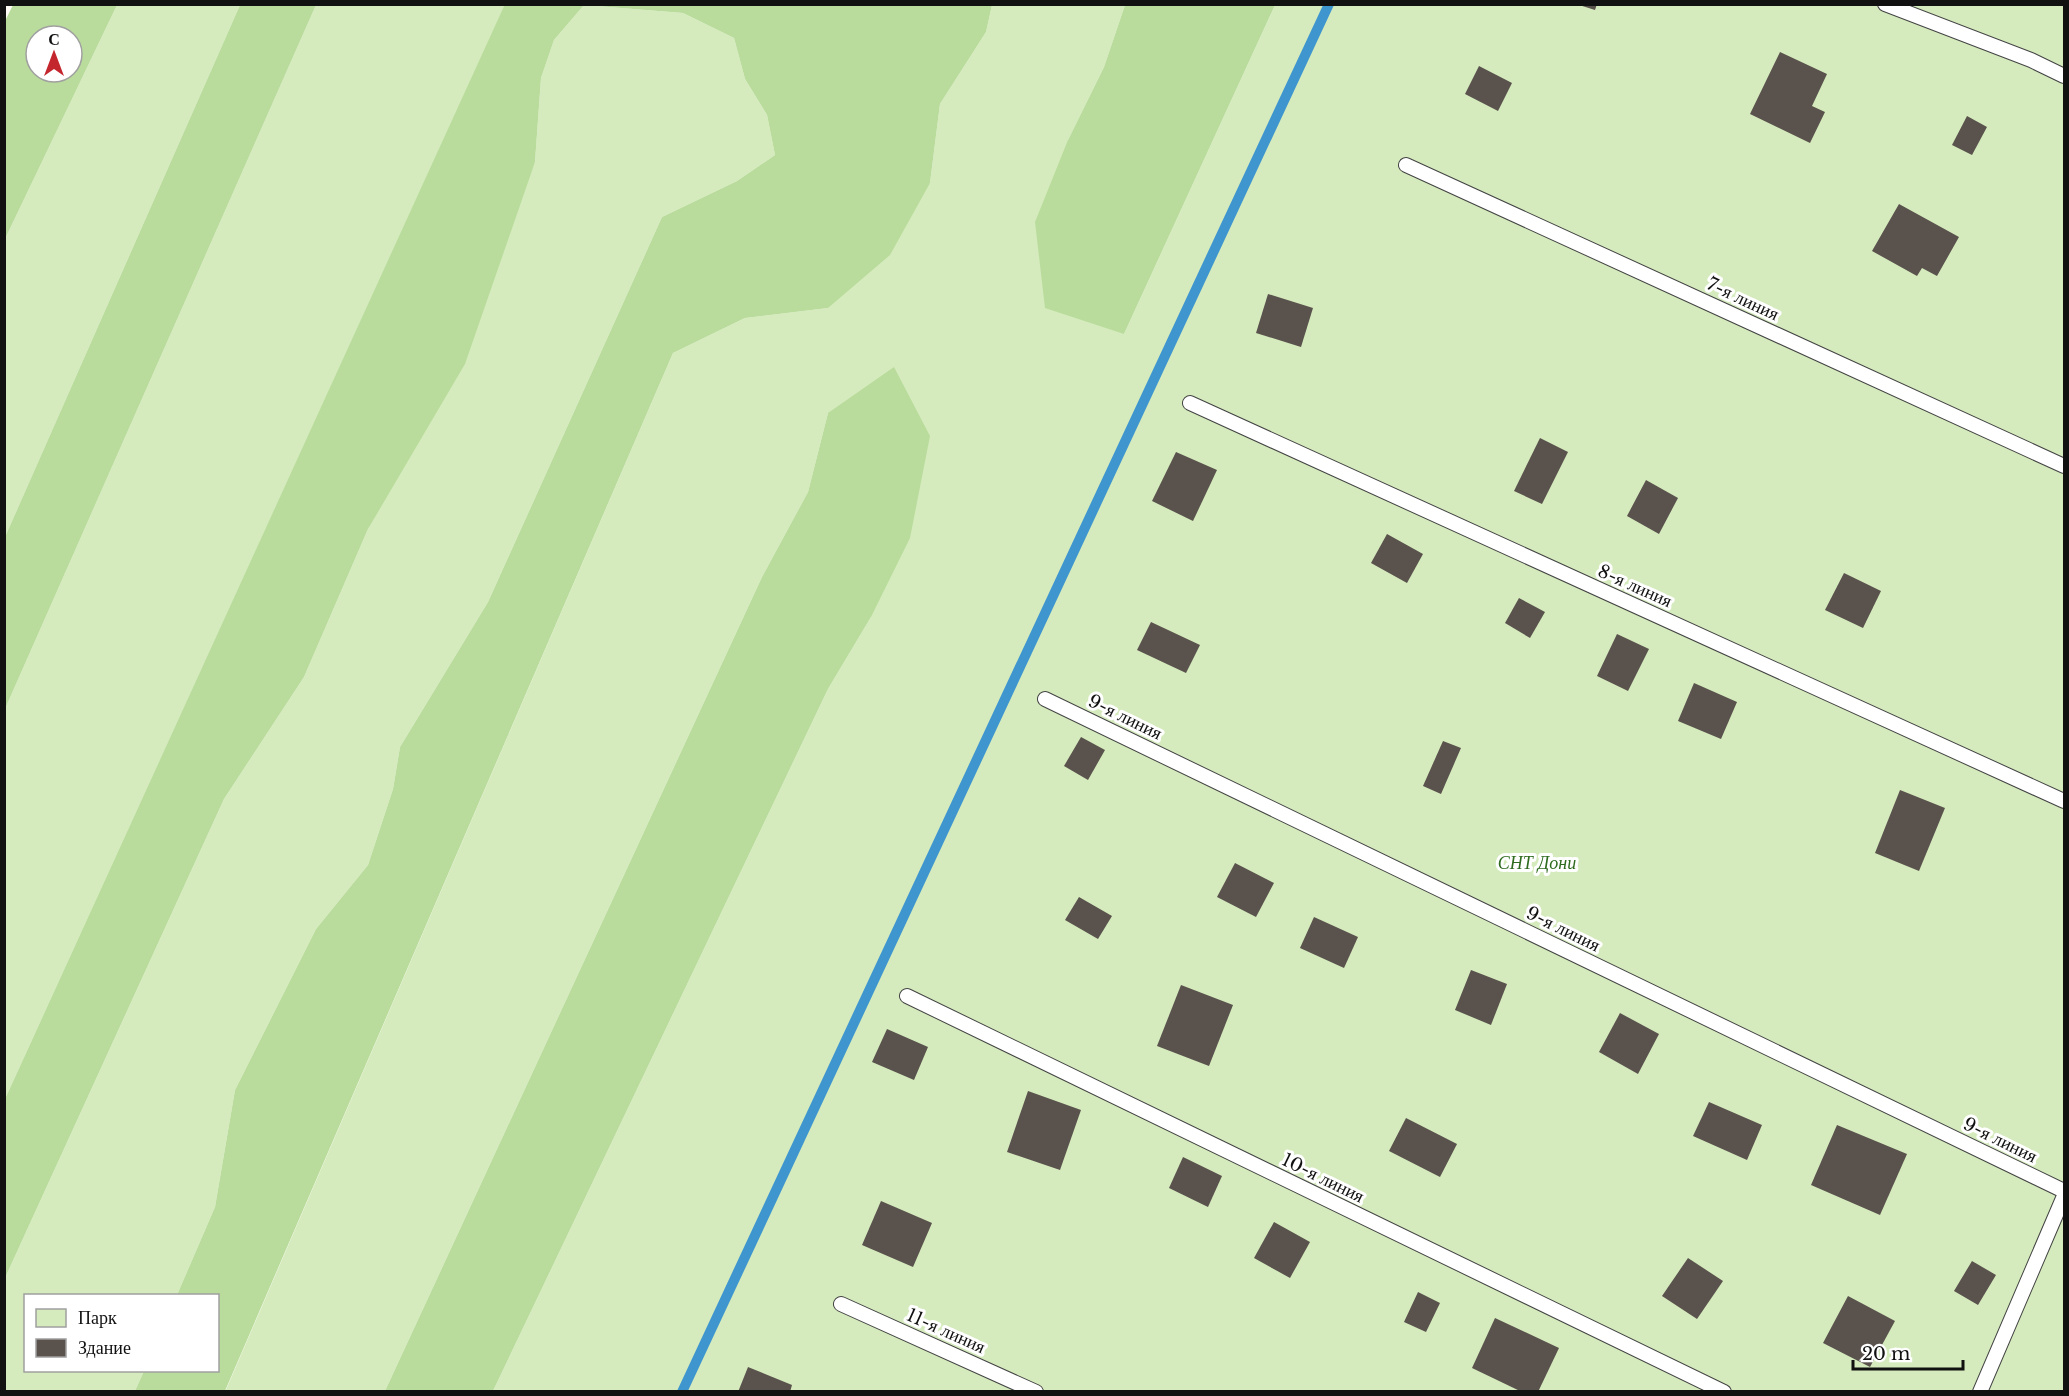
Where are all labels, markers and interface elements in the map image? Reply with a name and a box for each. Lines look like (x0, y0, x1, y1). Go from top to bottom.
north arrow (24, 24, 84, 84)
text: С (48, 29, 60, 49)
street label: 7-я линия (1704, 273, 1782, 325)
street label: 8-я линия (1595, 560, 1675, 612)
street label: 9-я линия (1084, 690, 1166, 744)
park label: СНТ Дони (1498, 852, 1576, 874)
street label: 9-я линия (1522, 902, 1604, 956)
street label: 9-я линия (1959, 1113, 2041, 1167)
street label: 10-я линия (1278, 1149, 1368, 1207)
legend (24, 1294, 219, 1372)
street label: 11-я линия (903, 1304, 989, 1358)
text: Парк (78, 1307, 117, 1329)
scale bar (1853, 1333, 1962, 1371)
text: Здание (78, 1337, 131, 1359)
text: 20 m (1862, 1343, 1910, 1365)

